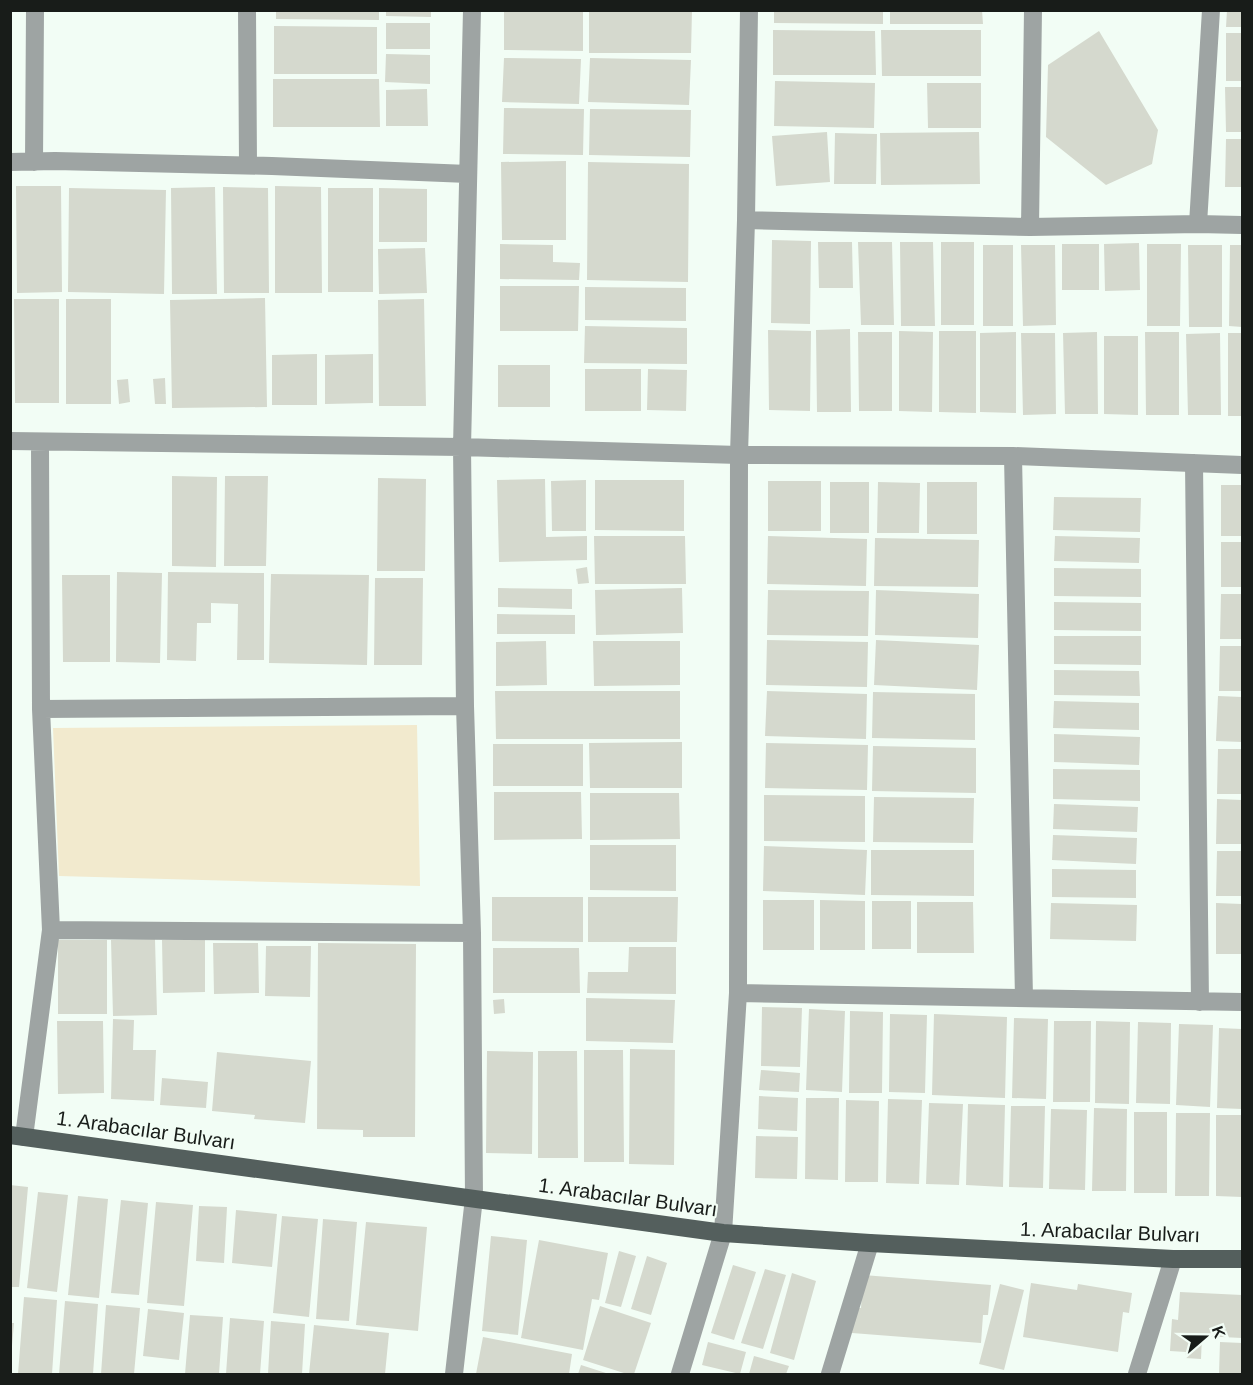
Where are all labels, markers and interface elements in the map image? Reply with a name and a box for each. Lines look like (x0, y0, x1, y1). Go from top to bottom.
street label: 1. Arabacılar Bulvarı (55, 1107, 237, 1153)
street label: 1. Arabacılar Bulvarı (537, 1174, 719, 1220)
street label: 1. Arabacılar Bulvarı (1020, 1218, 1200, 1246)
north arrow (1175, 1307, 1235, 1367)
text: K (1209, 1324, 1229, 1341)

